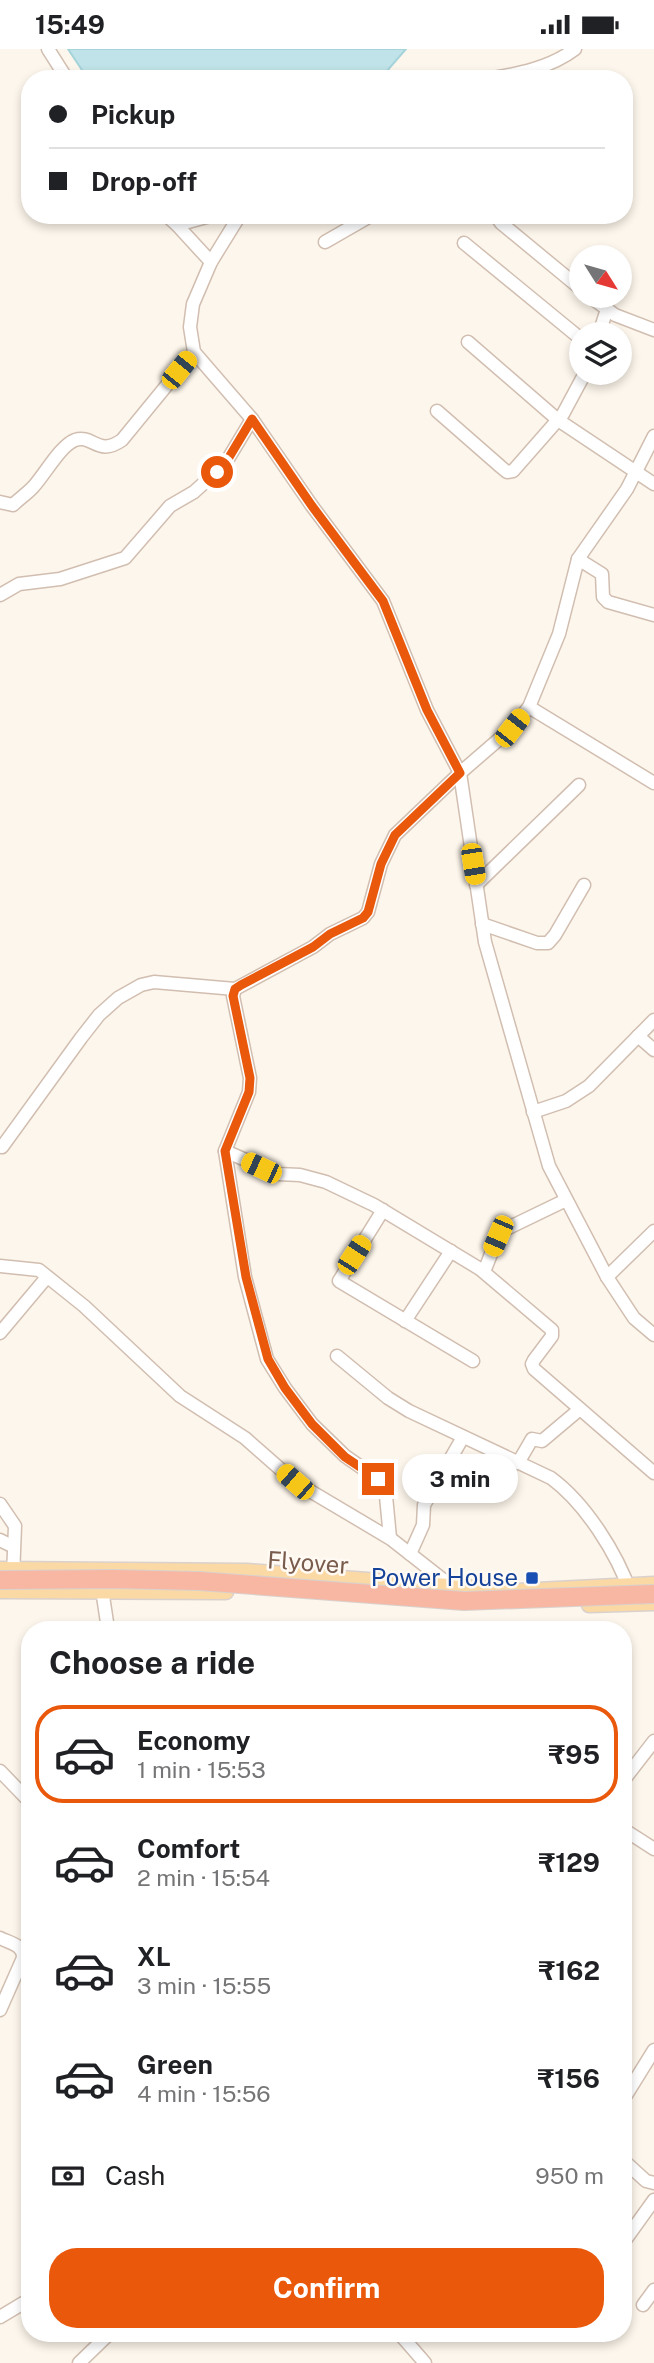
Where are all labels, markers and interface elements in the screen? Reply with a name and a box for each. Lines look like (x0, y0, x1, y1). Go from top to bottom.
text: 15:49 (35, 9, 105, 40)
text: Pickup (91, 99, 175, 130)
text: Drop-off (91, 166, 197, 197)
north arrow (569, 245, 632, 308)
map controls (569, 245, 632, 385)
button: layers (569, 322, 632, 385)
car (158, 347, 201, 393)
route start (201, 456, 233, 488)
car (491, 705, 534, 751)
car (460, 842, 487, 886)
car (238, 1150, 285, 1186)
car (481, 1213, 516, 1259)
car (334, 1232, 375, 1278)
callout: 3 min (402, 1455, 518, 1503)
car (273, 1460, 318, 1504)
route end (362, 1463, 394, 1495)
text: 3 min (430, 1465, 490, 1492)
street label: Flyover (266, 1545, 350, 1579)
place label: Power House (371, 1563, 518, 1591)
marker: Power House (524, 1570, 540, 1586)
text: Choose a ride (49, 1644, 255, 1681)
icon: car (53, 1723, 116, 1786)
text: Economy (137, 1725, 250, 1756)
text: ₹95 (549, 1739, 600, 1770)
text: 1 min · 15:53 (137, 1756, 266, 1783)
icon: car (53, 1831, 116, 1894)
text: Comfort (137, 1833, 240, 1864)
text: ₹129 (539, 1847, 600, 1878)
text: 2 min · 15:54 (137, 1864, 270, 1891)
icon: car (53, 1939, 116, 2002)
text: XL (137, 1941, 171, 1972)
text: ₹162 (538, 1955, 600, 1986)
text: 3 min · 15:55 (137, 1972, 271, 1999)
icon: car (53, 2047, 116, 2110)
text: Green (137, 2049, 213, 2080)
text: ₹156 (537, 2063, 600, 2094)
text: 4 min · 15:56 (137, 2080, 271, 2107)
icon: cash (49, 2157, 87, 2195)
text: Cash (105, 2160, 165, 2191)
text: 950 m (535, 2162, 604, 2189)
button: Confirm (49, 2248, 604, 2328)

